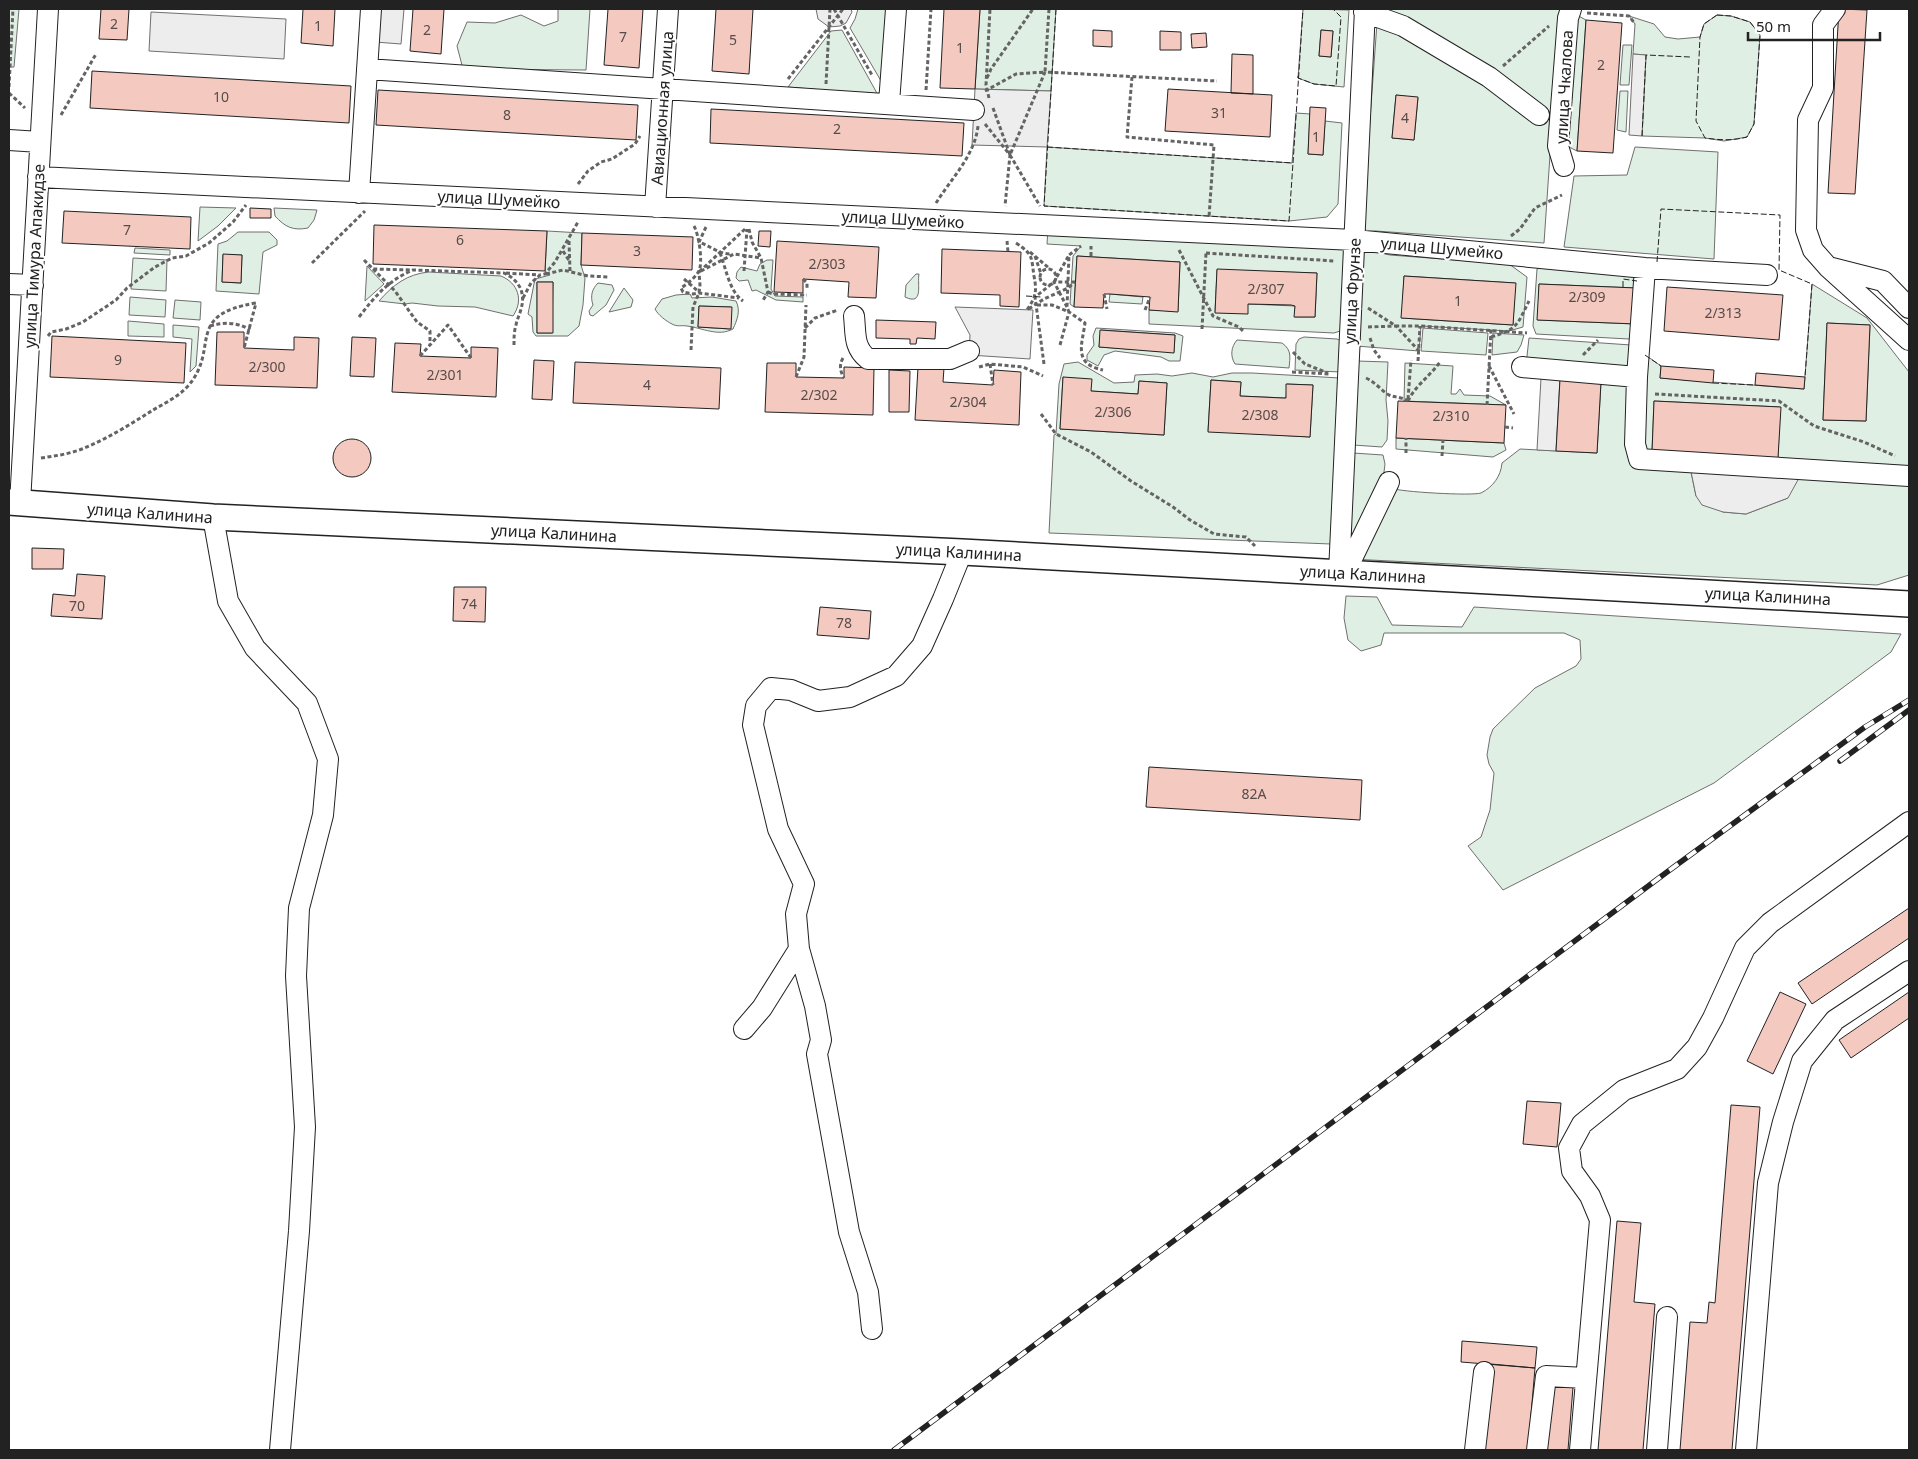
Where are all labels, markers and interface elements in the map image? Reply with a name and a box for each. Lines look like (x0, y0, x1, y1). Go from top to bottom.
scale bar (1748, 10, 1880, 42)
house number: 2 (110, 14, 118, 33)
house number: 1 (314, 16, 322, 35)
text: 50 m (1756, 16, 1791, 36)
house number: 2 (423, 20, 431, 39)
house number: 7 (619, 27, 627, 46)
street label: улица Чкалова (1550, 29, 1578, 145)
street label: Авиационная улица (646, 30, 678, 186)
house number: 5 (729, 30, 737, 49)
house number: 1 (956, 38, 964, 57)
house number: 2 (1597, 55, 1605, 74)
house number: 10 (213, 87, 229, 106)
house number: 31 (1211, 103, 1227, 122)
house number: 8 (503, 105, 511, 124)
house number: 4 (1401, 108, 1409, 127)
house number: 2 (833, 119, 841, 138)
house number: 1 (1312, 127, 1320, 146)
street label: улица Тимура Апакидзе (18, 163, 50, 349)
street label: улица Шумейко (437, 185, 561, 213)
street label: улица Шумейко (841, 205, 965, 233)
house number: 7 (123, 220, 131, 239)
house number: 6 (456, 230, 464, 249)
street label: улица Шумейко (1380, 232, 1504, 264)
street label: улица Фрунзе (1338, 237, 1366, 345)
house number: 3 (633, 241, 641, 260)
house number: 2/303 (808, 254, 846, 273)
house number: 2/307 (1247, 279, 1285, 298)
house number: 2/309 (1568, 287, 1606, 306)
house number: 1 (1454, 291, 1462, 310)
house number: 2/313 (1704, 303, 1742, 322)
house number: 9 (114, 350, 122, 369)
house number: 2/300 (248, 357, 286, 376)
house number: 2/301 (426, 365, 464, 384)
house number: 4 (643, 375, 651, 394)
house number: 2/302 (800, 385, 838, 404)
house number: 2/304 (949, 392, 987, 411)
house number: 2/306 (1094, 402, 1132, 421)
house number: 2/308 (1241, 405, 1279, 424)
house number: 2/310 (1432, 406, 1470, 425)
street label: улица Калинина (86, 498, 214, 528)
street label: улица Калинина (490, 519, 618, 547)
street label: улица Калинина (895, 538, 1023, 566)
street label: улица Калинина (1299, 560, 1427, 588)
street label: улица Калинина (1704, 582, 1832, 610)
house number: 74 (461, 594, 477, 613)
house number: 70 (69, 596, 85, 615)
house number: 78 (836, 613, 852, 632)
house number: 82А (1242, 784, 1267, 803)

